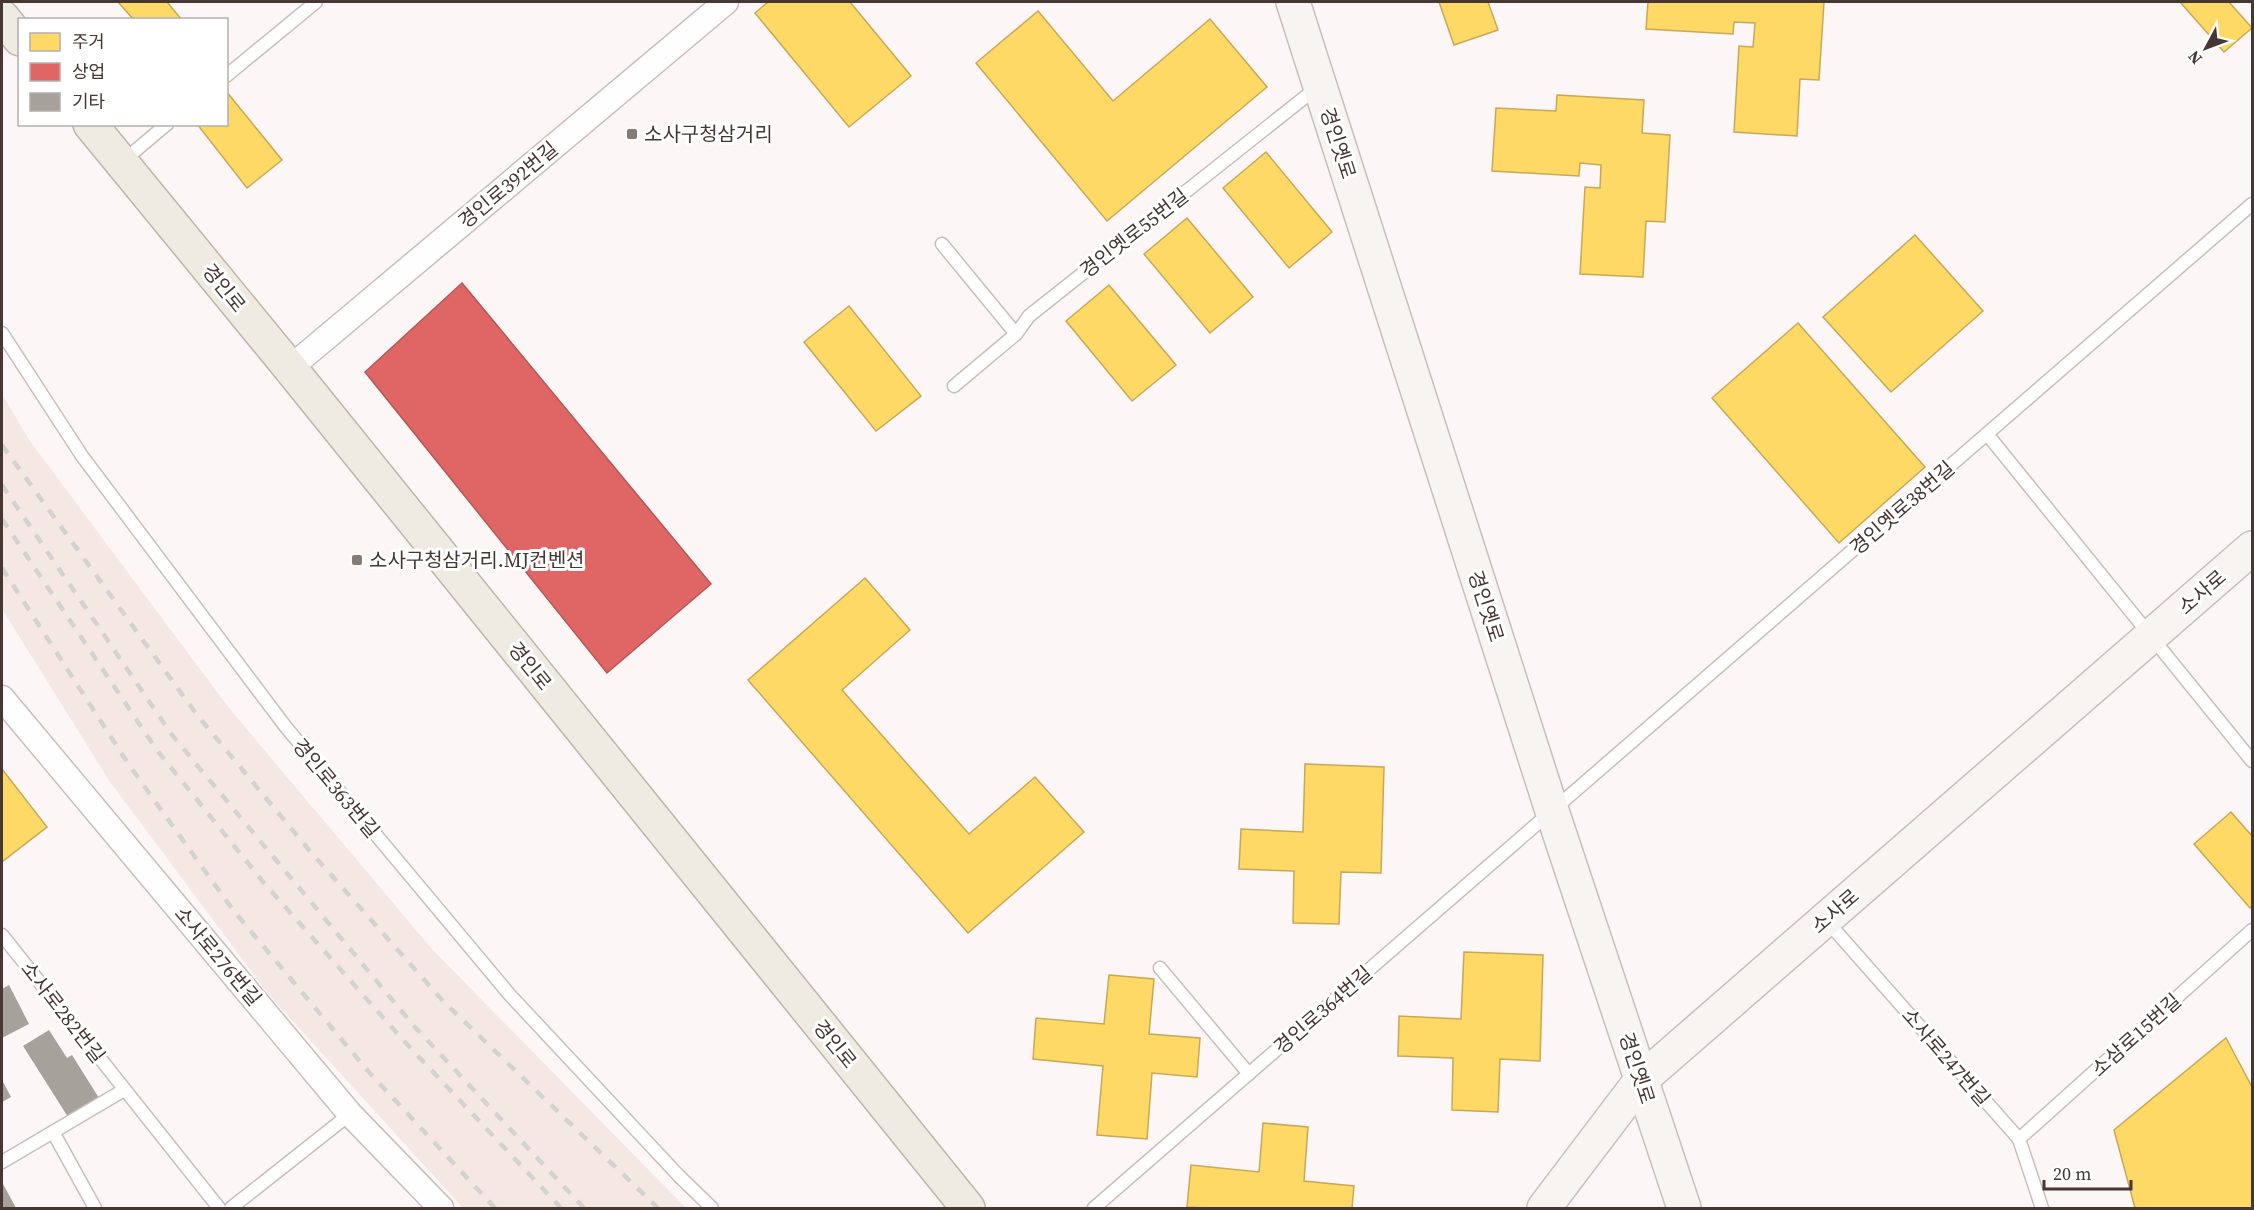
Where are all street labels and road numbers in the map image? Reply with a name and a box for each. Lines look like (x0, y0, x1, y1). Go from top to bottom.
street label: 경인옛로 (1313, 104, 1363, 182)
street label: 경인로392번길 (452, 135, 564, 235)
street label: 경인옛로55번길 (1074, 182, 1194, 284)
street label: 경인로 (196, 258, 252, 318)
street label: 경인옛로38번길 (1844, 455, 1960, 561)
street label: 소사로 (2172, 563, 2232, 621)
street label: 경인옛로 (1461, 567, 1511, 645)
street label: 경인로 (502, 636, 558, 696)
street label: 경인로363번길 (286, 732, 386, 844)
street label: 소사로 (1805, 882, 1865, 940)
street label: 소사로276번길 (168, 900, 268, 1012)
street label: 소사로282번길 (14, 955, 112, 1069)
street label: 경인로364번길 (1268, 959, 1378, 1061)
street label: 소삼로15번길 (2085, 987, 2187, 1083)
street label: 소사로247번길 (1895, 1002, 1997, 1112)
street label: 경인로 (807, 1014, 863, 1074)
street label: 경인옛로 (1612, 1029, 1662, 1107)

